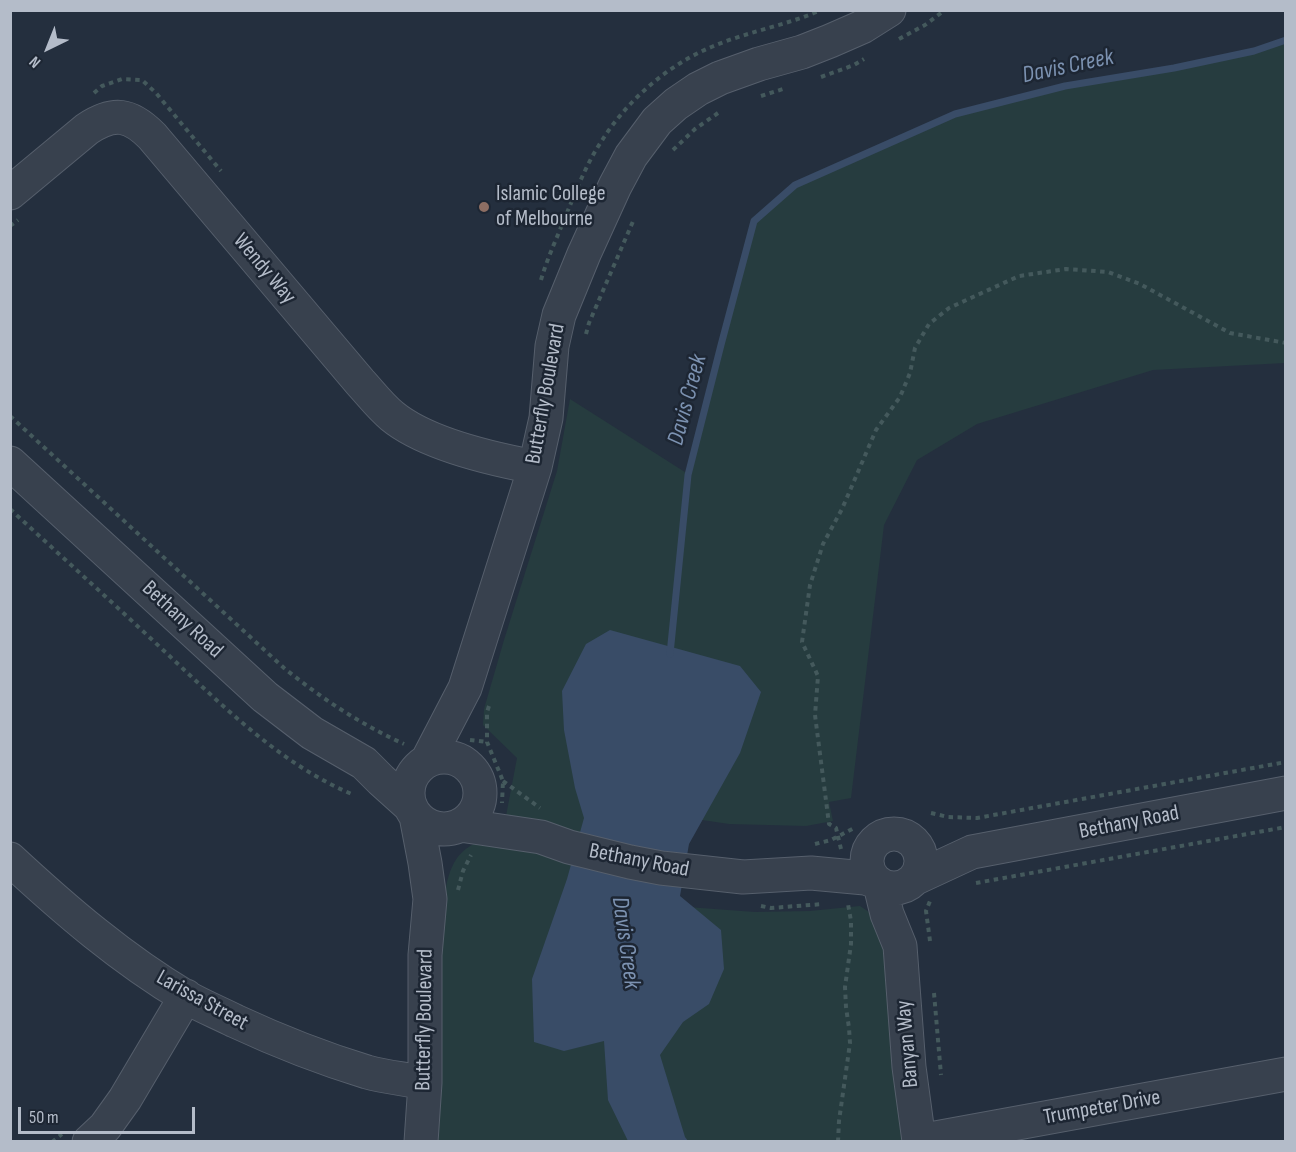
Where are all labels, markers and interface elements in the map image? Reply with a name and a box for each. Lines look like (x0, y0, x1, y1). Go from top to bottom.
north arrow (18, 18, 78, 78)
water label: Davis Creek (1020, 43, 1116, 91)
text: N (26, 52, 45, 71)
place label: Islamic College of Melbourne (496, 181, 606, 232)
marker: Islamic College of Melbourne (477, 200, 491, 214)
street label: Wendy Way (227, 228, 301, 310)
street label: Butterfly Boulevard (521, 322, 571, 466)
water label: Davis Creek (662, 352, 714, 448)
street label: Bethany Road (136, 576, 228, 664)
street label: Bethany Road (1077, 800, 1181, 846)
street label: Bethany Road (587, 838, 691, 884)
water label: Davis Creek (604, 895, 646, 991)
street label: Butterfly Boulevard (411, 949, 439, 1091)
street label: Larissa Street (151, 965, 253, 1037)
street label: Banyan Way (891, 999, 925, 1089)
street label: Trumpeter Drive (1041, 1085, 1163, 1131)
scale bar (21, 1095, 198, 1133)
text: 50 m (29, 1107, 59, 1128)

